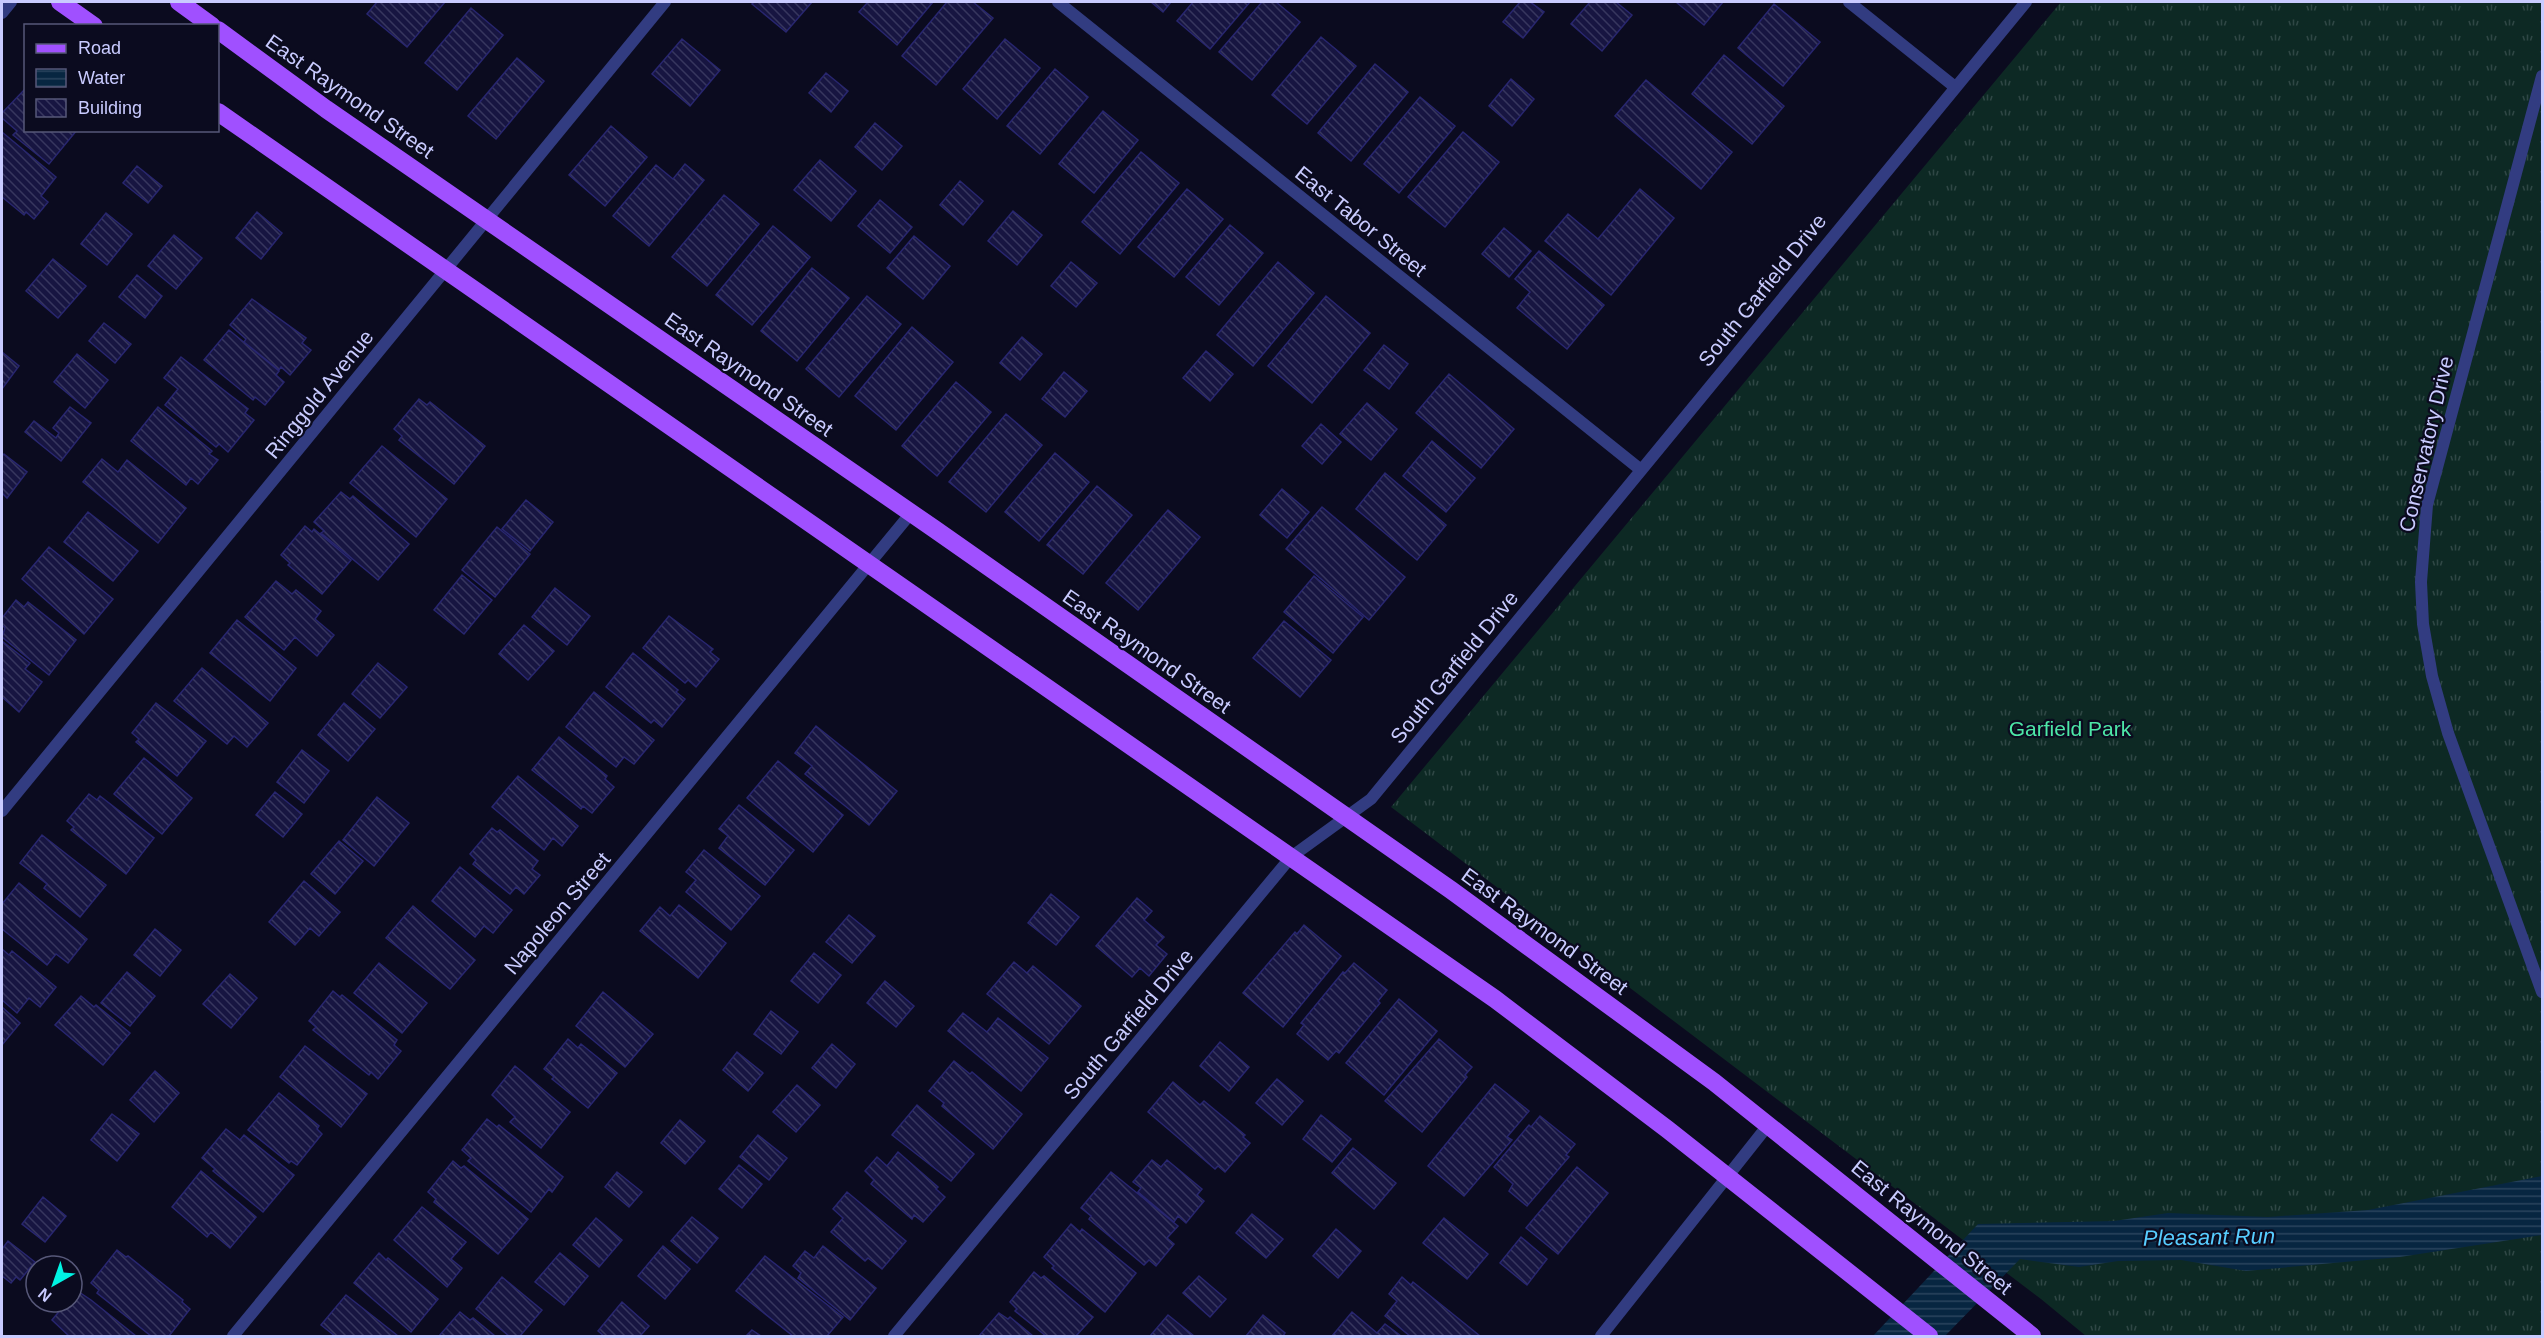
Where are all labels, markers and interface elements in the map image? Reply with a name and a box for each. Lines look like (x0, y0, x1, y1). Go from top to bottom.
legend (24, 24, 219, 132)
street label: East Raymond Street (262, 29, 438, 163)
text: Road (78, 38, 121, 58)
text: Water (78, 68, 125, 88)
text: Building (78, 98, 142, 118)
street label: East Tabor Street (1291, 161, 1431, 281)
street label: South Garfield Drive (1694, 209, 1830, 371)
street label: East Raymond Street (661, 307, 837, 441)
street label: Ringgold Avenue (260, 325, 378, 463)
street label: Conservatory Drive (2395, 354, 2457, 534)
street label: East Raymond Street (1059, 584, 1235, 718)
street label: South Garfield Drive (1386, 586, 1522, 748)
park label: Garfield Park (2009, 717, 2132, 740)
street label: Napoleon Street (499, 847, 615, 979)
street label: East Raymond Street (1458, 863, 1633, 999)
street label: South Garfield Drive (1058, 944, 1198, 1104)
street label: East Raymond Street (1847, 1155, 2017, 1299)
water label: Pleasant Run (2143, 1223, 2275, 1251)
north arrow (24, 1254, 84, 1314)
text: N (35, 1285, 55, 1305)

